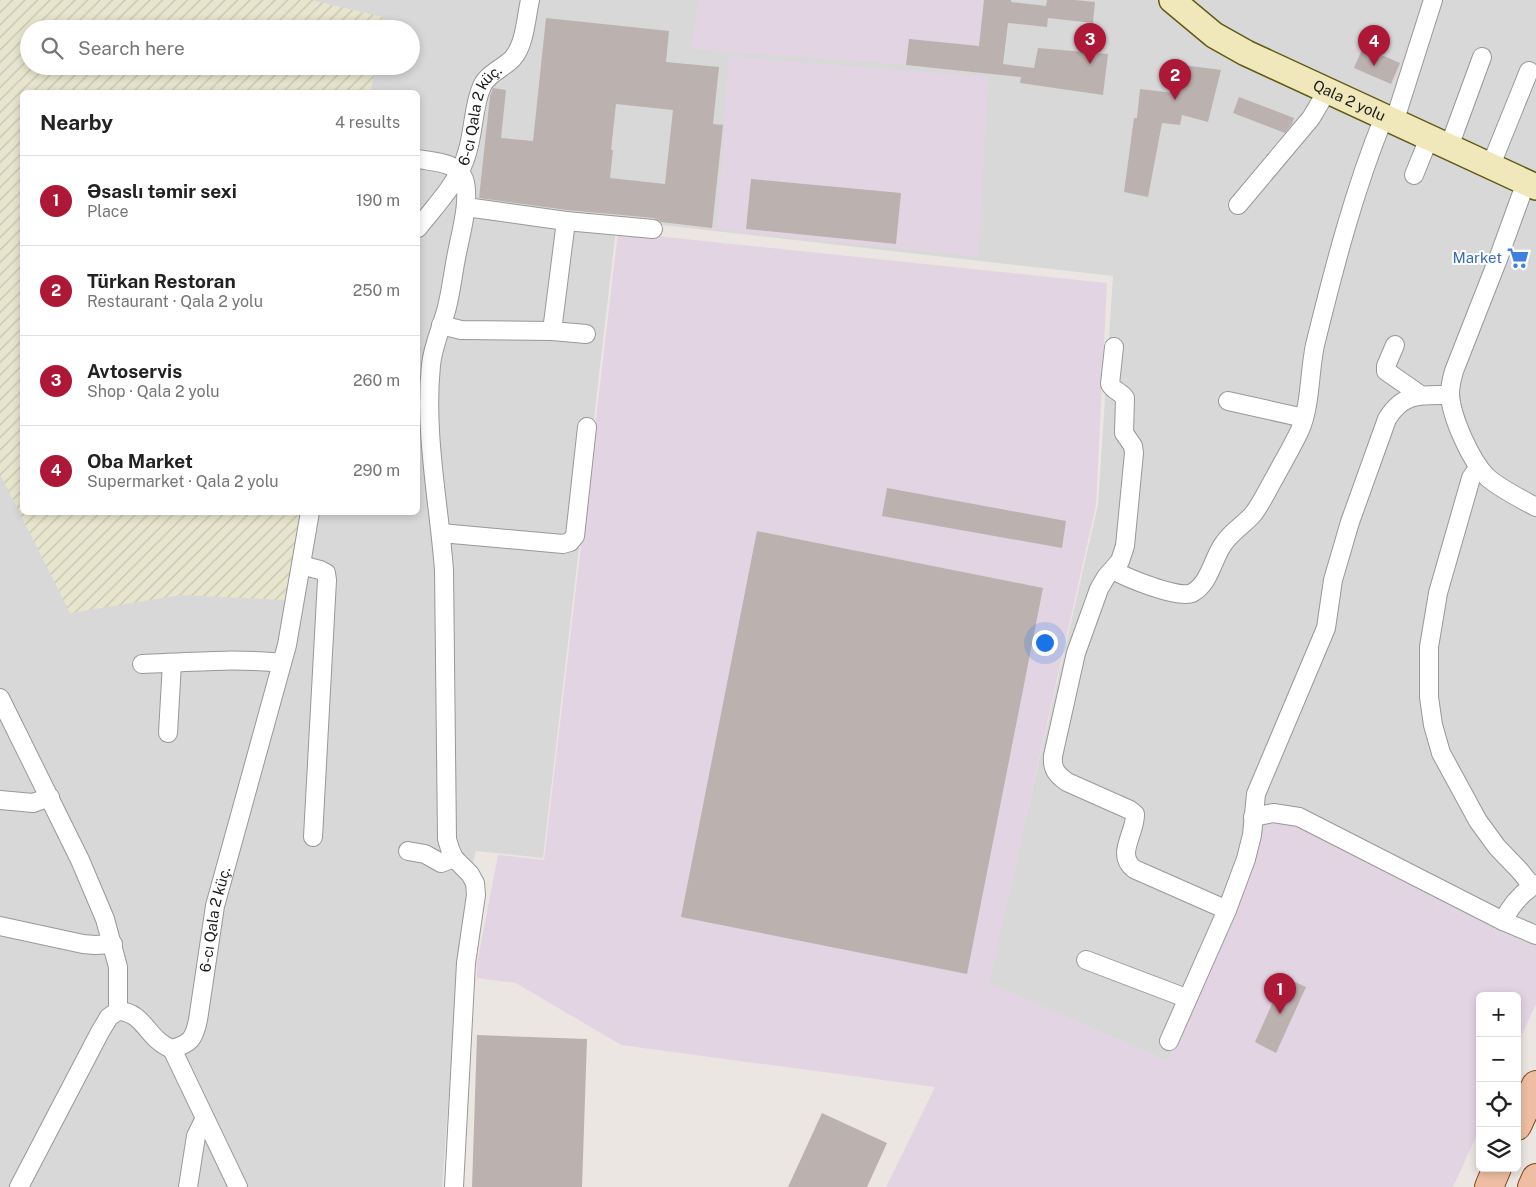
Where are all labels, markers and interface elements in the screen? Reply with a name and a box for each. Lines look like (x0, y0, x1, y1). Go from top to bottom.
search box (20, 20, 420, 75)
pin: 3 (1074, 23, 1106, 64)
pin: 4 (1358, 25, 1390, 66)
icon: search (38, 34, 66, 62)
text: Search here (78, 37, 185, 59)
pin: 2 (1159, 59, 1191, 100)
street label: 6-cı Qala 2 küç. (454, 61, 505, 168)
street label: Qala 2 yolu (1311, 76, 1388, 124)
text: Nearby (40, 110, 113, 135)
text: 4 results (335, 113, 400, 132)
text: Əsaslı təmir sexi (87, 180, 237, 202)
text: 1 (53, 191, 59, 210)
text: 190 m (356, 191, 400, 210)
text: Place (87, 202, 129, 221)
supermarket icon: Market (1505, 245, 1531, 271)
place label: Market (1453, 249, 1502, 266)
text: Türkan Restoran (87, 270, 236, 292)
text: 2 (51, 281, 61, 300)
text: 250 m (353, 281, 400, 300)
text: Restaurant · Qala 2 yolu (87, 292, 263, 311)
text: Avtoservis (87, 360, 182, 382)
text: 3 (51, 371, 61, 390)
text: 260 m (353, 371, 400, 390)
text: Shop · Qala 2 yolu (87, 382, 220, 401)
text: Oba Market (87, 450, 193, 472)
text: 4 (51, 461, 61, 480)
text: 290 m (353, 461, 400, 480)
text: Supermarket · Qala 2 yolu (87, 472, 279, 491)
your location (1032, 630, 1058, 656)
street label: 6-cı Qala 2 küç. (196, 865, 233, 974)
pin: 1 (1264, 973, 1296, 1014)
map controls (1476, 992, 1521, 1172)
button: + (1476, 992, 1521, 1037)
button: − (1476, 1037, 1521, 1082)
button: locate (1476, 1082, 1521, 1127)
button: layers (1476, 1127, 1521, 1172)

